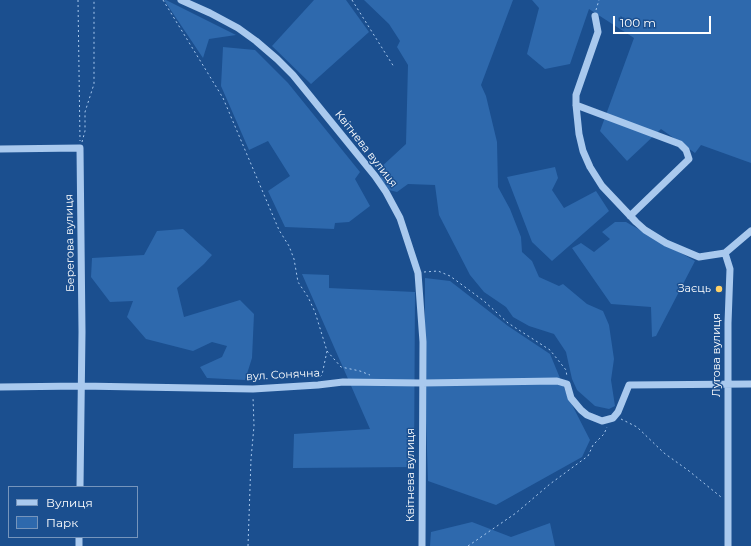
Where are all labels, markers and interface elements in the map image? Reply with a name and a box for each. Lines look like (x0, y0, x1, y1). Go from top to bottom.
scale bar (615, 8, 713, 34)
text: 100 m (620, 15, 656, 30)
street label: Квітнева вулиця (332, 108, 400, 190)
street label: Берегова вулиця (63, 194, 77, 292)
place label: Заєць (678, 282, 711, 296)
marker: Заєць (714, 284, 724, 294)
street label: Лугова вулиця (710, 313, 724, 397)
street label: вул. Сонячна (246, 366, 320, 384)
street label: Квітнева вулиця (404, 428, 418, 522)
legend (8, 486, 138, 538)
text: Вулиця (46, 495, 93, 510)
text: Парк (46, 515, 78, 530)

